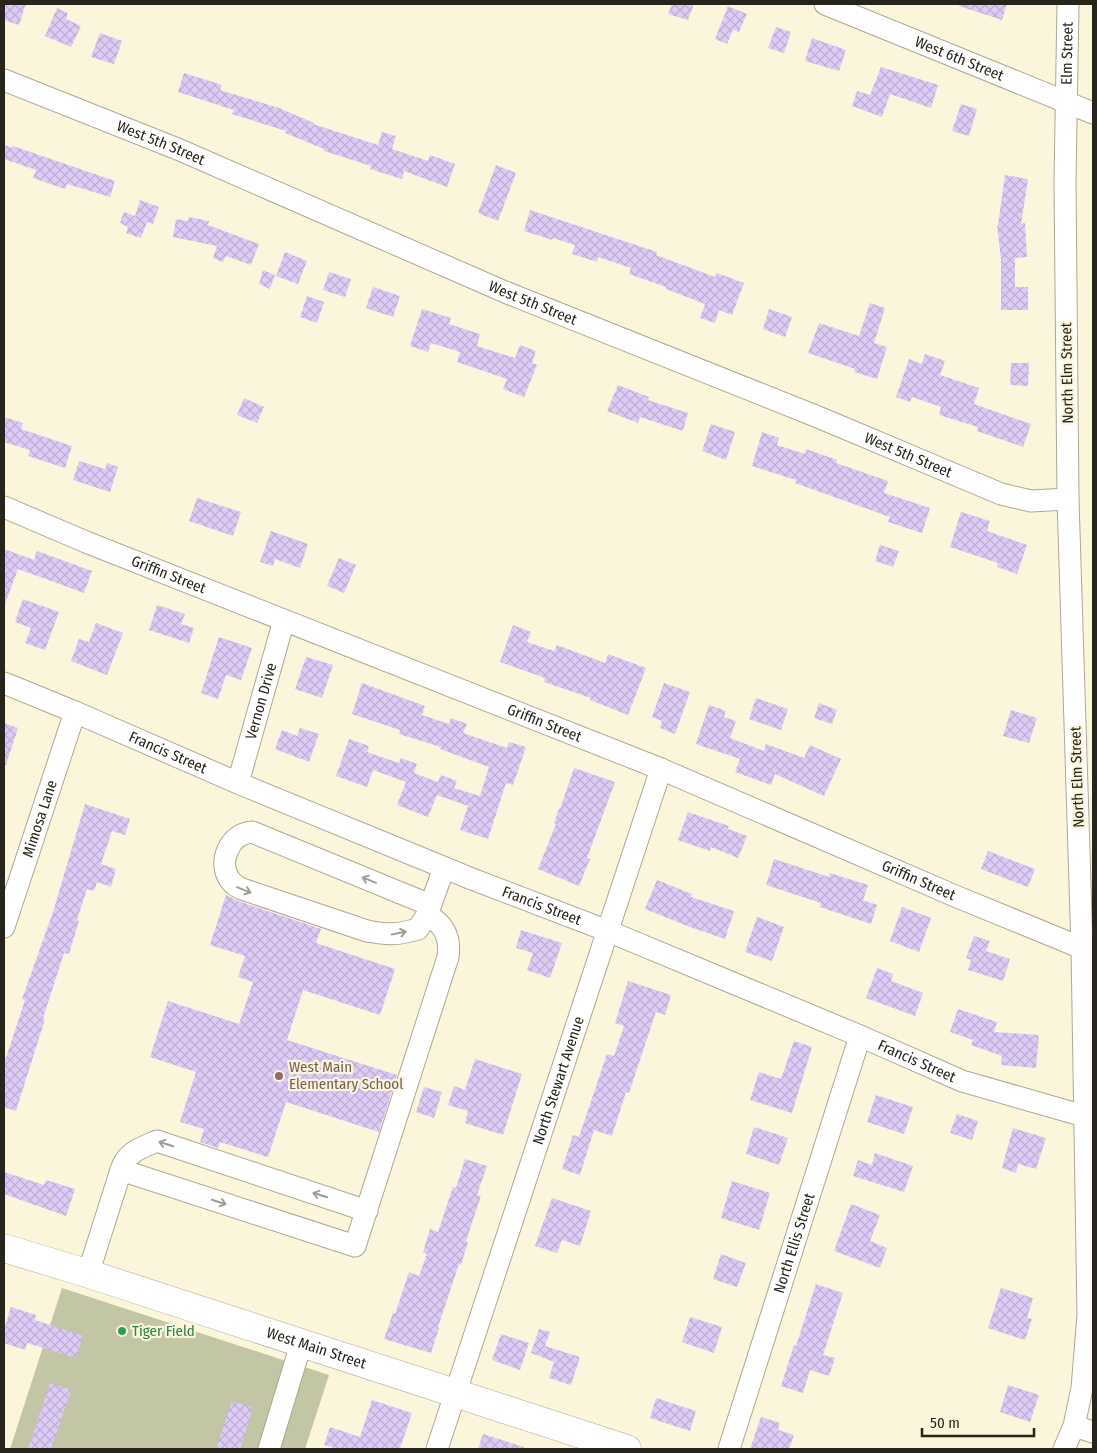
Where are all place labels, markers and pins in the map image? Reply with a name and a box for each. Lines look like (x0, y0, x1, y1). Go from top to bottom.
place label: West Main Elementary School (289, 1058, 403, 1093)
marker: West Main Elementary School (273, 1070, 285, 1082)
place label: Tiger Field (132, 1322, 195, 1340)
marker: Tiger Field (116, 1325, 128, 1337)

